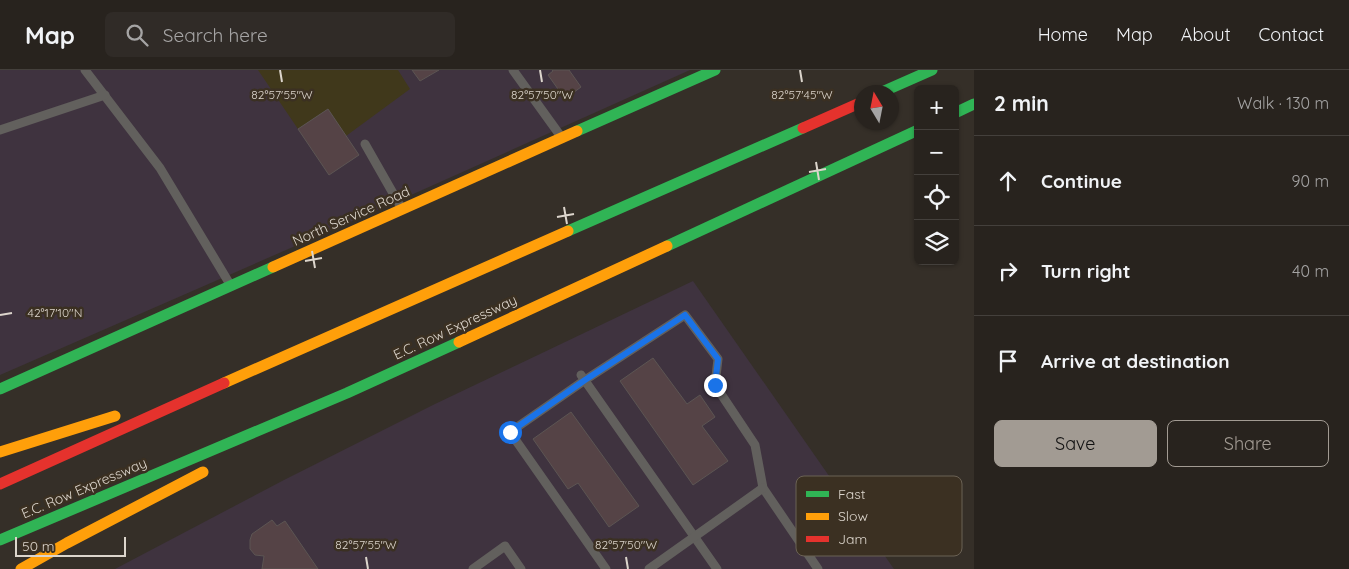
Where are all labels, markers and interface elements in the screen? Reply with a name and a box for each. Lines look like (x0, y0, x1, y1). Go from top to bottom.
search box (105, 12, 455, 57)
text: Map (25, 20, 75, 50)
icon: search (123, 21, 151, 49)
text: Search here (163, 23, 268, 47)
text: Home (1038, 23, 1088, 46)
text: Map (1116, 23, 1153, 46)
text: About (1181, 23, 1231, 46)
text: Contact (1259, 23, 1324, 46)
north arrow (854, 85, 899, 130)
map controls (914, 85, 959, 265)
button: + (914, 85, 959, 130)
text: 82°57'55"W (251, 87, 313, 102)
text: 82°57'50"W (511, 87, 573, 102)
text: 82°57'45"W (771, 87, 833, 102)
text: 2 min (994, 90, 1049, 116)
text: Walk · 130 m (1237, 93, 1329, 113)
button: − (914, 130, 959, 175)
icon: ahead (994, 167, 1022, 195)
text: Continue (1041, 169, 1122, 193)
text: 90 m (1292, 171, 1329, 191)
button: locate (914, 175, 959, 220)
street label: North Service Road (290, 182, 412, 250)
button: layers (914, 220, 959, 265)
icon: right (994, 257, 1022, 285)
text: Turn right (1041, 259, 1130, 283)
text: 40 m (1292, 261, 1329, 281)
street label: E.C. Row Expressway (390, 290, 520, 364)
text: 42°17'10"N (28, 305, 82, 320)
icon: arrive (994, 347, 1022, 375)
text: Arrive at destination (1041, 349, 1230, 373)
route end (704, 374, 727, 397)
button: Save (994, 420, 1157, 467)
button: Share (1167, 420, 1329, 467)
route start (499, 421, 522, 444)
street label: E.C. Row Expressway (19, 453, 149, 523)
legend (796, 476, 962, 556)
text: Fast (838, 485, 866, 503)
text: Slow (838, 507, 868, 525)
text: Jam (838, 530, 867, 548)
scale bar (15, 534, 126, 557)
text: 50 m (22, 537, 55, 555)
text: 82°57'55"W (335, 537, 397, 552)
text: 82°57'50"W (595, 537, 657, 552)

